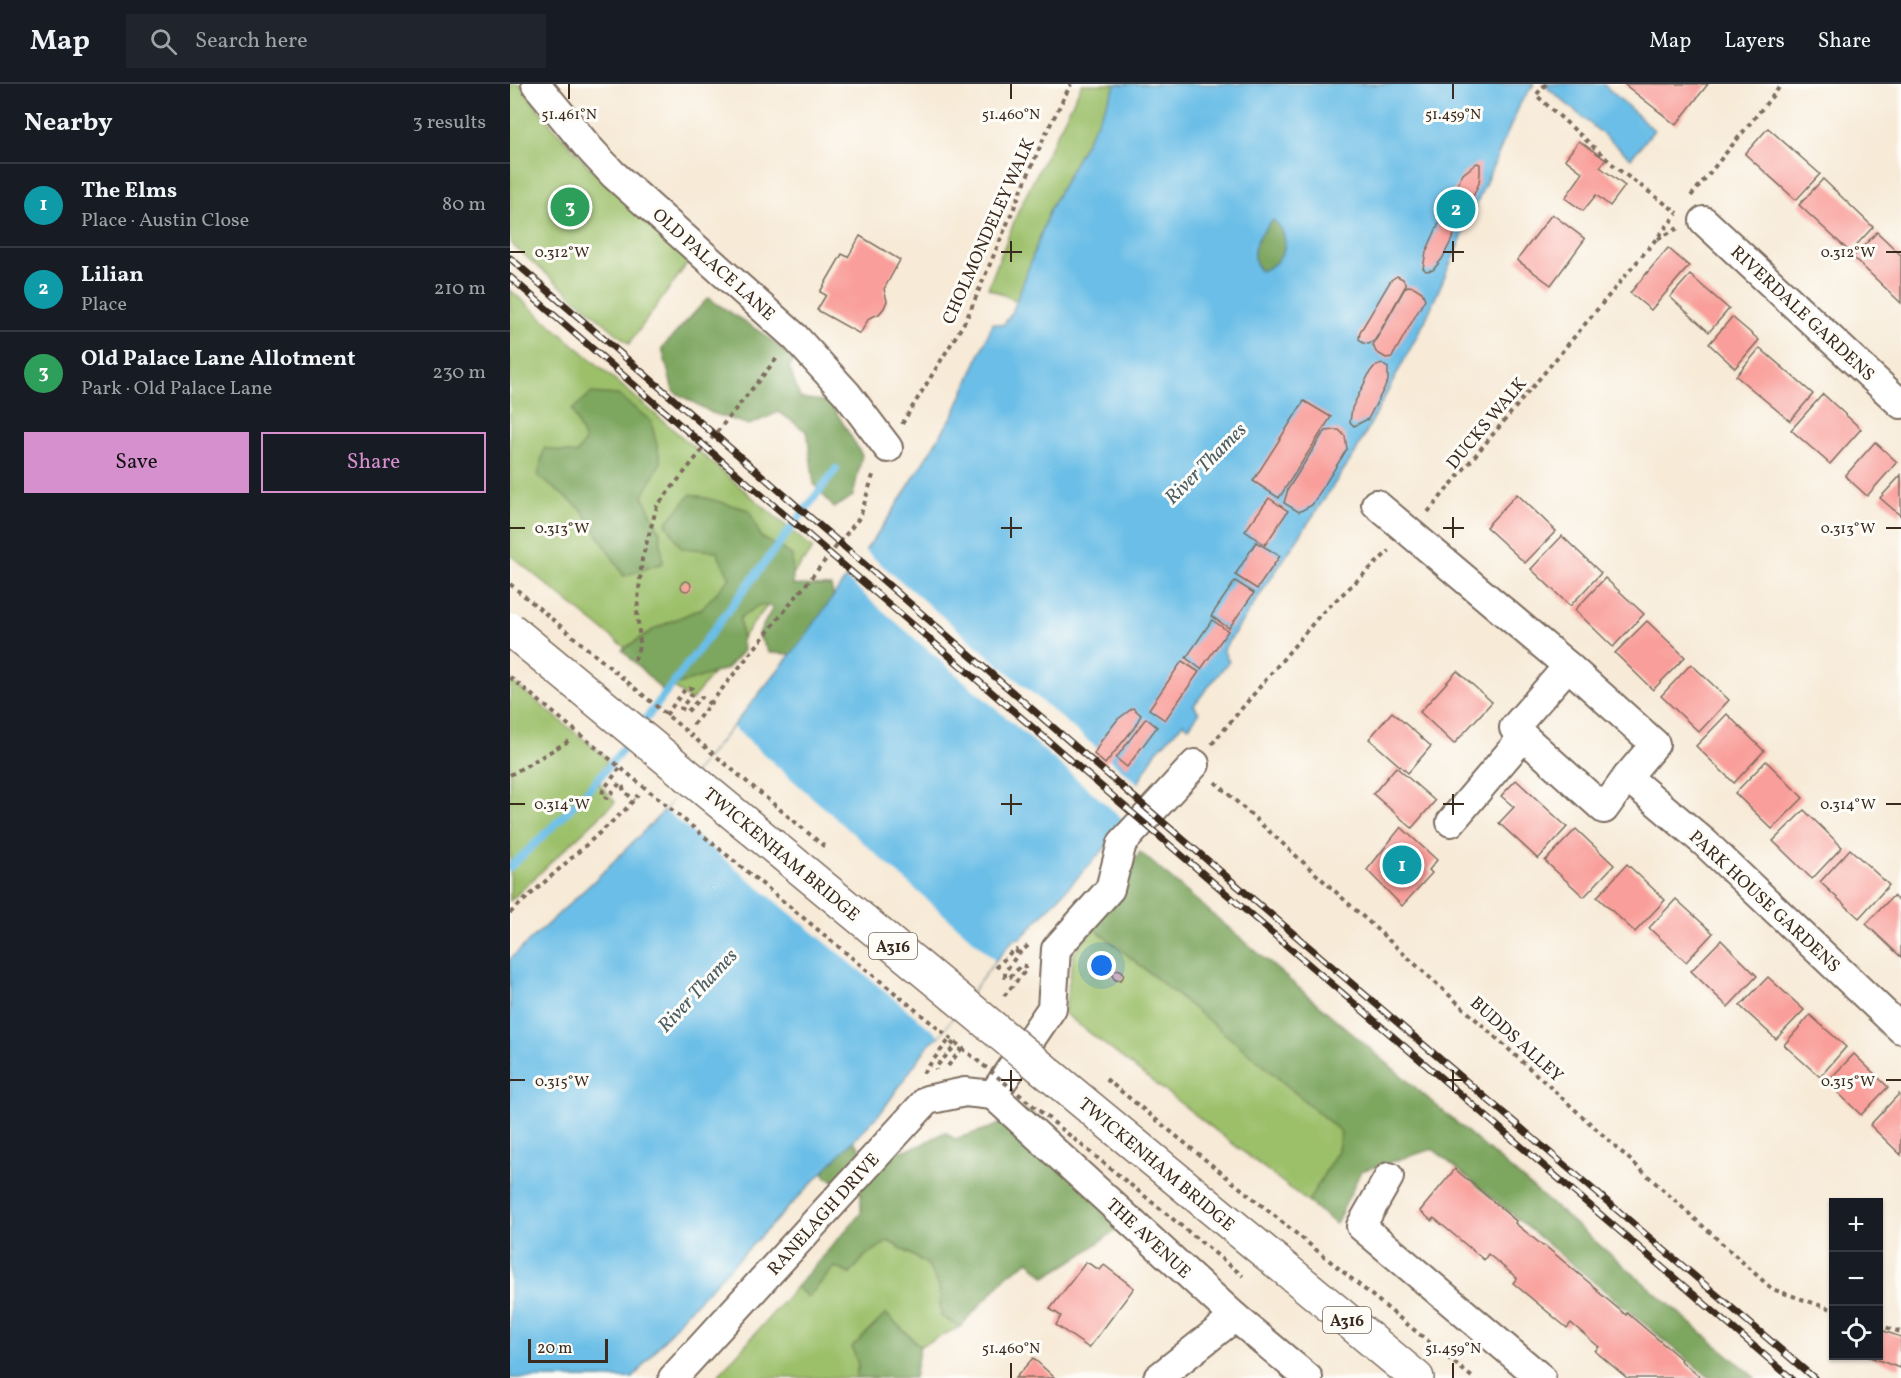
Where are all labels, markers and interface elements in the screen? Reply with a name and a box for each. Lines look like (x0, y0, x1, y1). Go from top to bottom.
search box (126, 14, 546, 68)
text: Map (30, 22, 90, 61)
icon: search (147, 25, 180, 58)
text: Search here (195, 26, 308, 57)
text: Map (1649, 27, 1691, 56)
text: Layers (1724, 27, 1785, 56)
text: Share (1818, 27, 1871, 56)
text: Nearby (24, 105, 113, 141)
text: 51.461°N (541, 105, 597, 126)
text: 51.460°N (982, 105, 1040, 126)
text: 51.459°N (1425, 105, 1481, 126)
text: 3 results (412, 109, 486, 137)
street label: CHOLMONDELEY WALK (937, 135, 1042, 329)
text: The Elms (81, 176, 177, 207)
pin: 3 (550, 184, 590, 230)
pin: 2 (1436, 186, 1476, 232)
text: 1 (39, 191, 48, 219)
text: 80 m (442, 191, 486, 219)
street label: OLD PALACE LANE (646, 203, 780, 327)
text: Place · Austin Close (81, 207, 249, 235)
street label: RIVERDALE GARDENS (1724, 241, 1880, 388)
text: 0.312°W (535, 243, 589, 264)
text: 0.312°W (1821, 243, 1875, 264)
text: Lilian (81, 260, 144, 291)
text: 2 (38, 275, 49, 303)
text: 210 m (434, 275, 486, 303)
text: Place (81, 291, 127, 319)
text: Old Palace Lane Allotment (81, 344, 355, 375)
text: 3 (38, 359, 49, 387)
text: 230 m (432, 359, 486, 387)
street label: DUCKS WALK (1441, 372, 1533, 475)
text: Park · Old Palace Lane (81, 375, 272, 403)
water label: River Thames (1159, 417, 1254, 512)
button: Save (24, 432, 249, 493)
button: Share (261, 432, 486, 493)
text: 0.313°W (535, 519, 589, 540)
text: 0.313°W (1821, 519, 1875, 540)
street label: TWICKENHAM BRIDGE (698, 782, 865, 928)
text: 0.314°W (534, 795, 590, 816)
text: 0.314°W (1820, 795, 1876, 816)
street label: PARK HOUSE GARDENS (1683, 825, 1845, 979)
pin: 1 (1382, 842, 1422, 888)
road number: A316 (869, 933, 917, 959)
water label: River Thames (652, 943, 745, 1040)
your location (1087, 951, 1116, 980)
street label: BUDDS ALLEY (1464, 991, 1568, 1089)
text: 0.315°W (535, 1072, 589, 1093)
text: 0.315°W (1821, 1072, 1875, 1093)
street label: TWICKENHAM BRIDGE (1073, 1092, 1240, 1238)
street label: RANELAGH DRIVE (762, 1148, 886, 1282)
street label: THE AVENUE (1100, 1193, 1196, 1285)
map controls (1829, 1198, 1883, 1360)
button: + (1829, 1198, 1883, 1252)
button: − (1829, 1252, 1883, 1306)
button: locate (1829, 1306, 1883, 1360)
road number: A316 (1323, 1307, 1371, 1333)
scale bar (528, 1336, 608, 1364)
text: 20 m (537, 1338, 572, 1360)
text: 51.460°N (982, 1339, 1040, 1360)
text: 51.459°N (1425, 1339, 1481, 1360)

